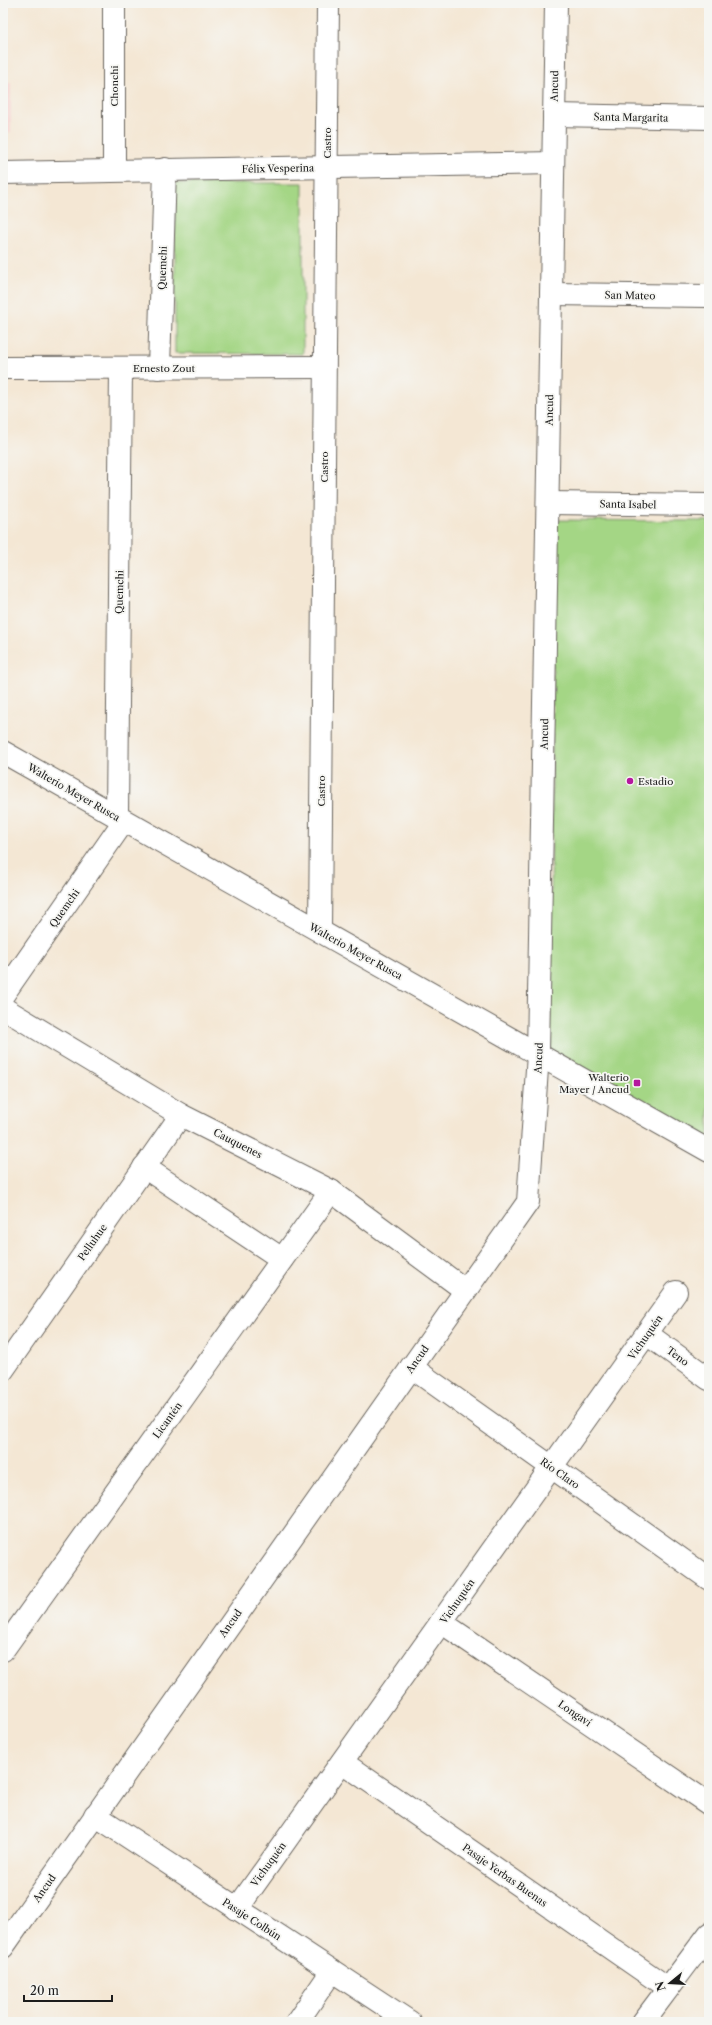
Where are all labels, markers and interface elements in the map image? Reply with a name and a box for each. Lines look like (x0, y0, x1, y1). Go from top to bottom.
street label: Chonchi (108, 66, 121, 106)
street label: Ancud (548, 70, 561, 103)
street label: Santa Margarita (593, 110, 669, 125)
street label: Castro (321, 127, 334, 159)
street label: Félix Vesperina (242, 161, 315, 176)
street label: Quemchi (155, 246, 170, 290)
street label: San Mateo (605, 289, 655, 302)
street label: Ernesto Zout (133, 362, 196, 375)
street label: Ancud (543, 394, 556, 427)
street label: Castro (318, 451, 331, 483)
street label: Santa Isabel (599, 498, 657, 511)
street label: Quemchi (113, 570, 126, 614)
street label: Ancud (538, 718, 551, 751)
street label: Walterio Meyer Rusca (24, 760, 123, 825)
street label: Castro (315, 775, 328, 807)
place label: Estadio (638, 775, 673, 788)
marker: Estadio (625, 776, 635, 786)
street label: Quemchi (46, 887, 82, 930)
street label: Walterio Meyer Rusca (306, 920, 405, 983)
street label: Ancud (531, 1042, 546, 1075)
place label: Walterio Mayer / Ancud (559, 1071, 629, 1096)
marker: Walterio Mayer / Ancud (632, 1078, 642, 1088)
street label: Cauquenes (211, 1126, 264, 1161)
street label: Pelluhue (75, 1221, 110, 1263)
street label: Vichuquén (625, 1312, 666, 1363)
street label: Ancud (403, 1343, 432, 1377)
street label: Teno (664, 1344, 691, 1369)
street label: Licantén (150, 1399, 185, 1441)
street label: Río Claro (537, 1455, 582, 1492)
street label: Vichuquén (437, 1576, 478, 1627)
street label: Ancud (216, 1607, 245, 1641)
street label: Longaví (555, 1697, 594, 1729)
street label: Vichuquén (247, 1839, 289, 1890)
street label: Pasaje Yerbas Buenas (460, 1841, 550, 1910)
street label: Ancud (30, 1872, 59, 1906)
street label: Pasaje Colbún (220, 1896, 284, 1944)
north arrow (650, 1963, 690, 2003)
scale bar (24, 1977, 112, 2003)
text: N (652, 1979, 669, 1993)
text: 20 m (30, 1983, 59, 1998)

